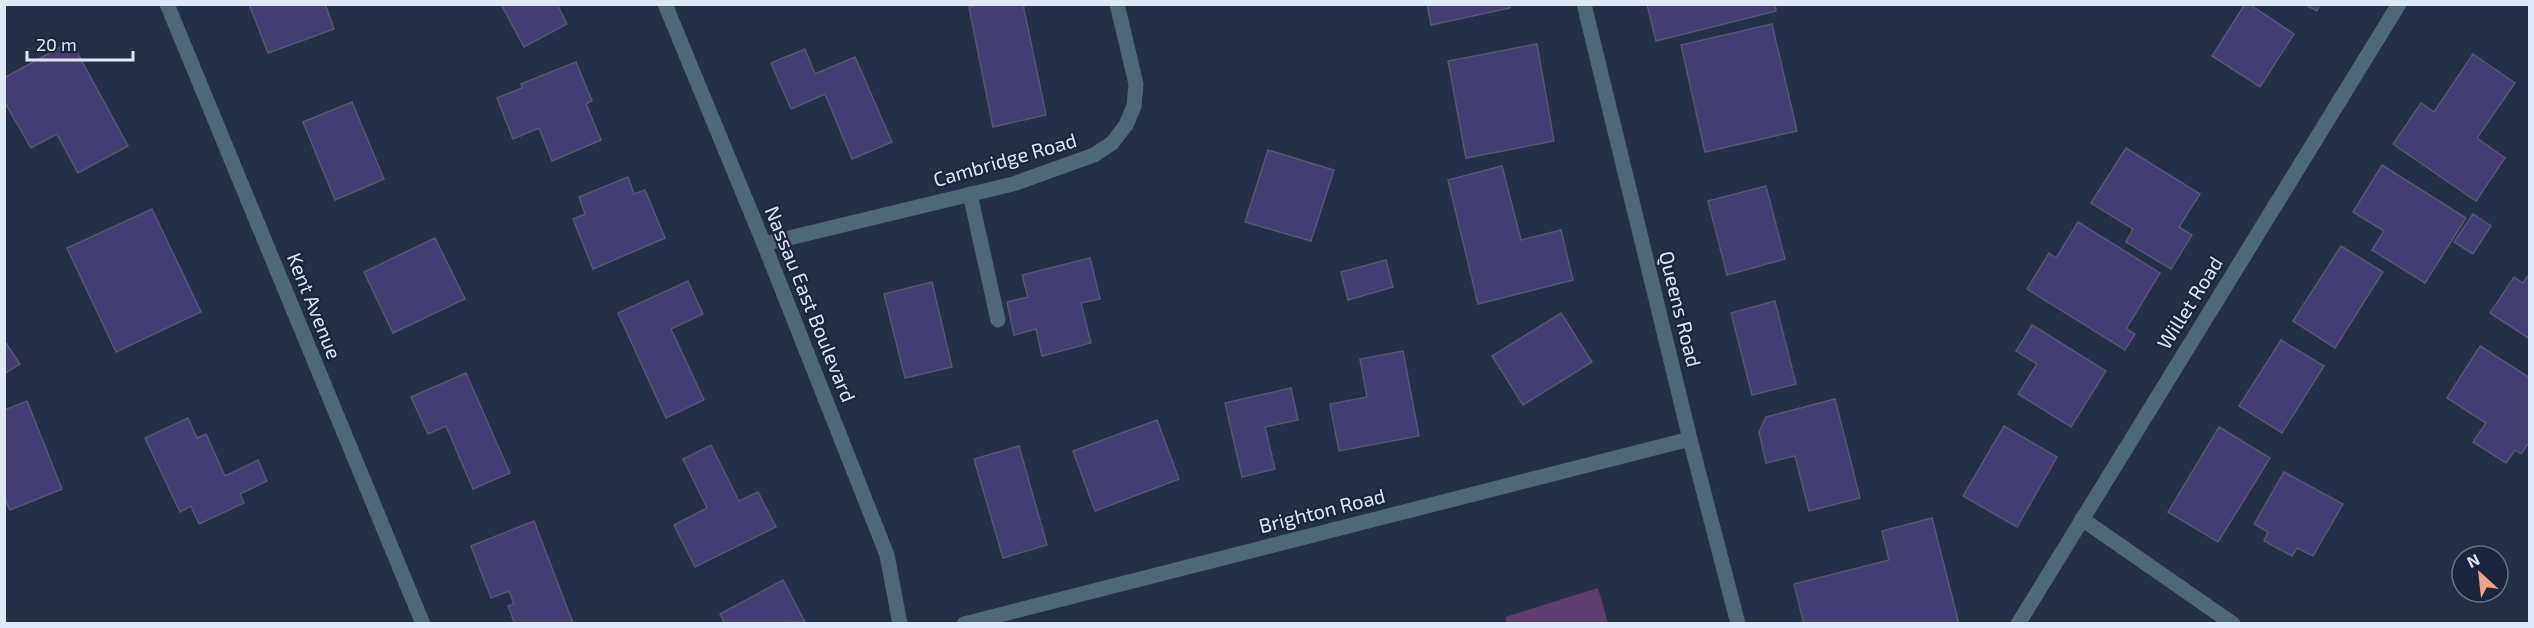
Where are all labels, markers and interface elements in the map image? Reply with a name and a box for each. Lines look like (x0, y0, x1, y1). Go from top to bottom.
scale bar (27, 24, 134, 62)
text: 20 m (36, 33, 77, 55)
street label: Cambridge Road (930, 127, 1079, 191)
street label: Nassau East Boulevard (761, 202, 861, 405)
street label: Queens Road (1655, 248, 1707, 369)
street label: Kent Avenue (283, 249, 347, 362)
street label: Willet Road (2151, 252, 2227, 353)
street label: Brighton Road (1256, 483, 1387, 537)
north arrow (2450, 544, 2510, 604)
text: N (2463, 549, 2482, 571)

